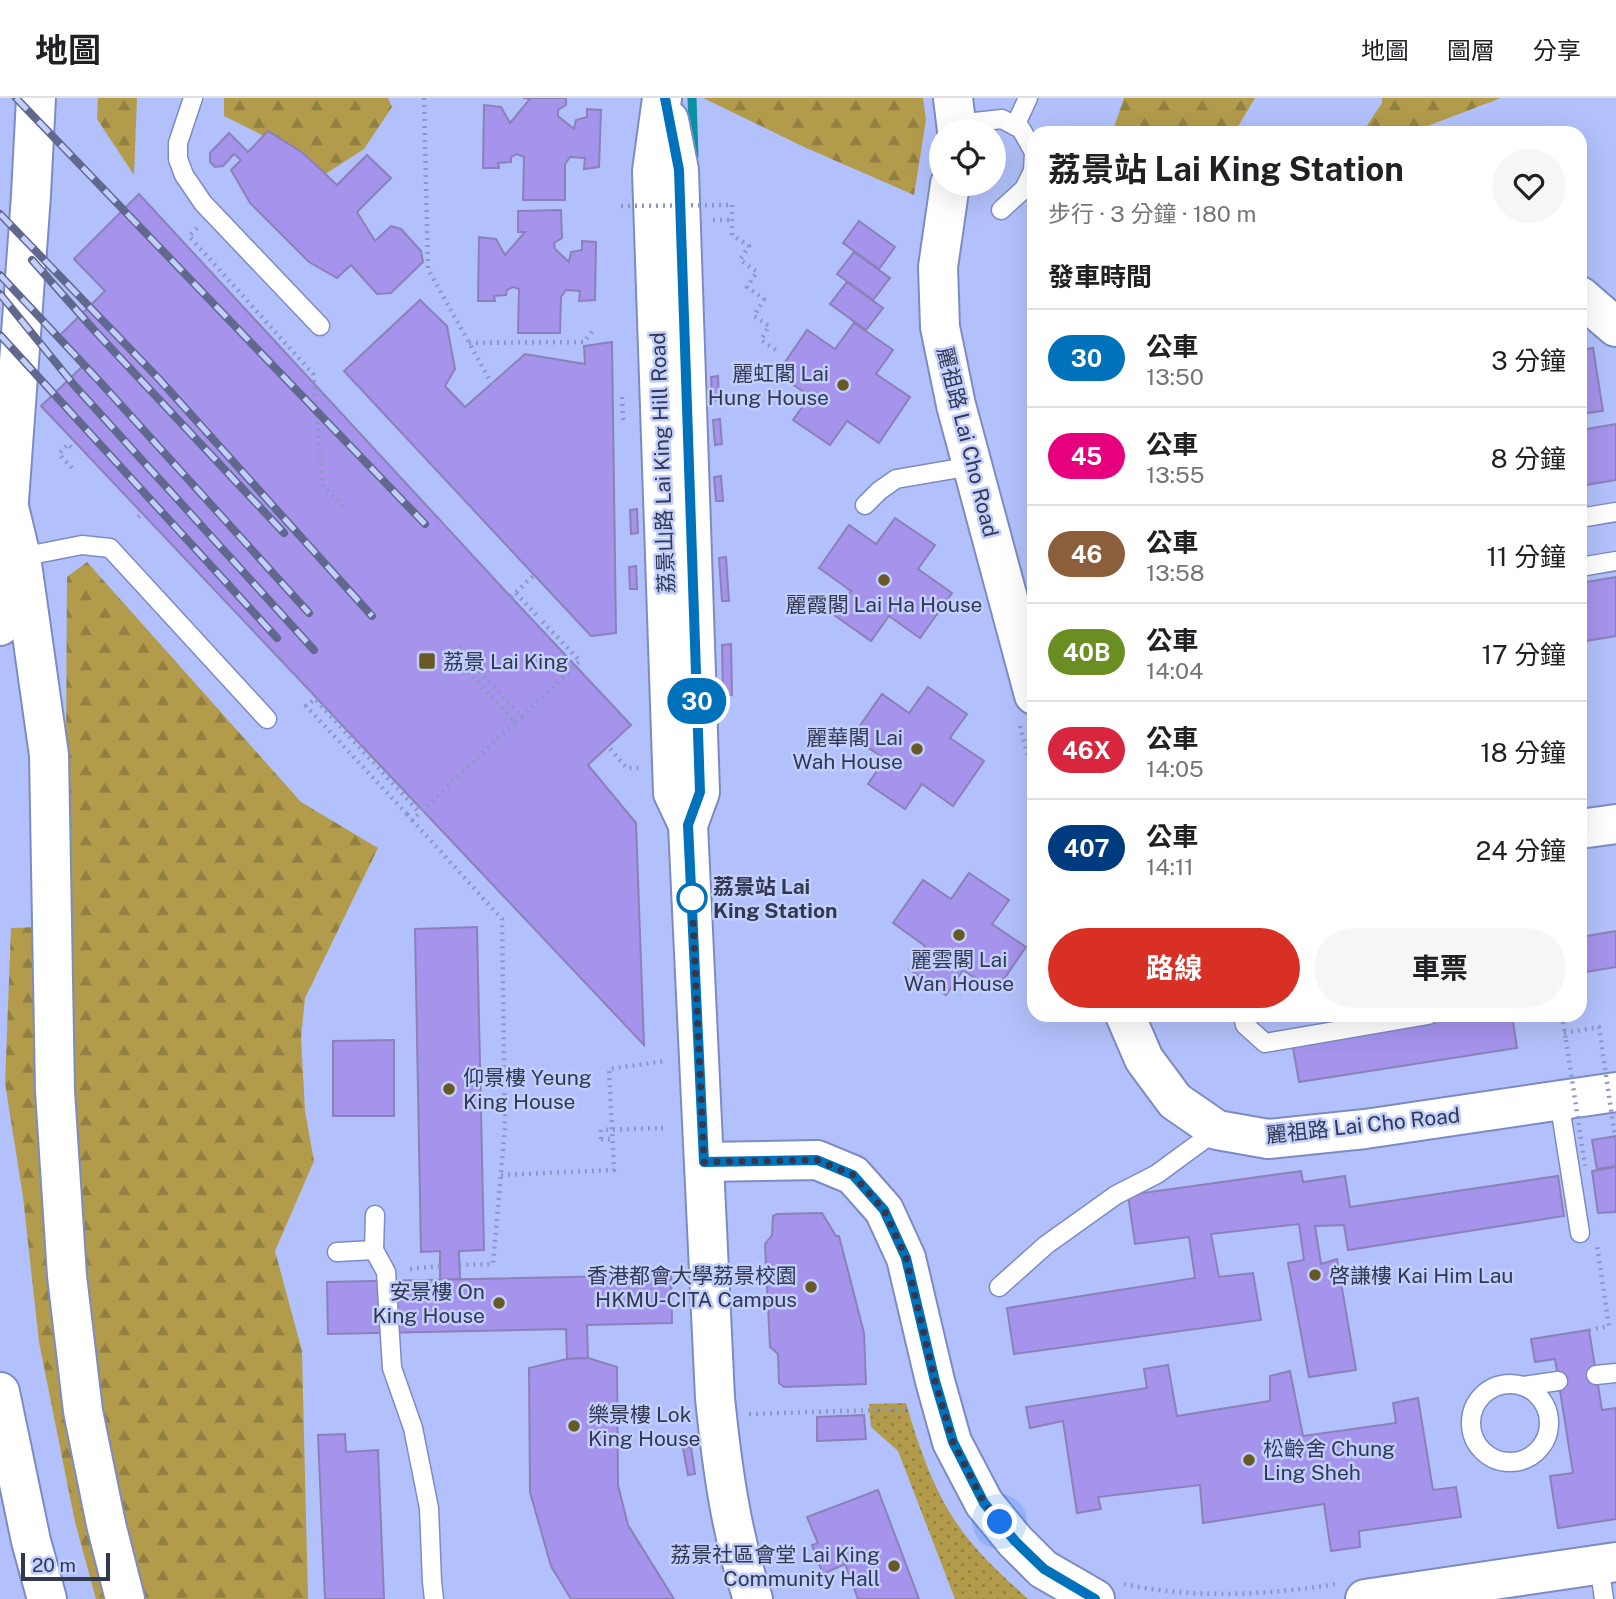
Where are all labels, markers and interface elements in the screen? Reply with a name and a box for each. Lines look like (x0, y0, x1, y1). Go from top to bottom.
text: 地圖 (35, 31, 101, 69)
text: 地圖 (1361, 36, 1409, 64)
text: 圖層 (1447, 36, 1495, 64)
text: 分享 (1533, 36, 1581, 64)
map controls (929, 119, 1006, 196)
button: locate (929, 119, 1006, 196)
button: heart (1492, 149, 1566, 223)
text: 荔景站 Lai King Station (1048, 150, 1404, 188)
text: 步行 · 3 分鐘 · 180 m (1048, 200, 1256, 227)
text: 發車時間 (1048, 261, 1152, 292)
text: 公車 (1146, 331, 1198, 362)
street label: 荔景山路 Lai King Hill Road (645, 332, 679, 594)
street label: 麗祖路 Lai Cho Road (932, 344, 1004, 540)
text: 30 (1071, 344, 1102, 372)
text: 3 分鐘 (1491, 345, 1566, 376)
place label: 麗虹閣 Lai Hung House (708, 361, 829, 410)
text: 13:50 (1146, 363, 1204, 390)
marker: 麗虹閣 Lai Hung House (835, 377, 851, 393)
text: 公車 (1146, 429, 1198, 460)
text: 45 (1071, 442, 1102, 470)
text: 8 分鐘 (1491, 443, 1566, 474)
text: 13:55 (1146, 461, 1205, 488)
text: 公車 (1146, 527, 1198, 558)
text: 46 (1071, 540, 1102, 568)
text: 11 分鐘 (1487, 541, 1566, 572)
text: 13:58 (1146, 559, 1205, 586)
marker: 麗霞閣 Lai Ha House (876, 572, 892, 588)
place label: 麗霞閣 Lai Ha House (785, 592, 983, 617)
text: 公車 (1146, 625, 1198, 656)
text: 40B (1063, 638, 1110, 666)
text: 17 分鐘 (1481, 639, 1566, 670)
place label: 荔景 Lai King (443, 649, 569, 674)
marker: 荔景 Lai King (417, 651, 437, 671)
text: 14:04 (1146, 657, 1204, 684)
line badge: 30 (666, 678, 728, 724)
text: 30 (681, 687, 713, 715)
text: 公車 (1146, 723, 1198, 754)
place label: 麗華閣 Lai Wah House (793, 725, 903, 774)
text: 46X (1062, 736, 1111, 764)
text: 18 分鐘 (1480, 737, 1566, 768)
marker: 麗華閣 Lai Wah House (909, 741, 925, 757)
text: 14:05 (1146, 755, 1204, 782)
text: 公車 (1146, 821, 1198, 852)
text: 407 (1064, 834, 1109, 862)
text: 24 分鐘 (1476, 835, 1566, 866)
text: 14:11 (1146, 853, 1194, 880)
place label: 荔景站 Lai King Station (713, 874, 837, 923)
marker: 荔景站 Lai King Station (677, 883, 707, 913)
marker: 麗雲閣 Lai Wan House (951, 927, 967, 943)
button: 路線 (1048, 928, 1300, 1008)
button: 車票 (1314, 928, 1566, 1008)
place label: 麗雲閣 Lai Wan House (904, 947, 1014, 996)
place label: 仰景樓 Yeung King House (463, 1065, 592, 1114)
marker: 仰景樓 Yeung King House (441, 1081, 457, 1097)
street label: 麗祖路 Lai Cho Road (1265, 1102, 1461, 1148)
place label: 香港都會大學荔景校園 HKMU-CITA Campus (587, 1263, 797, 1312)
place label: 啓謙樓 Kai Him Lau (1329, 1263, 1513, 1288)
marker: 啓謙樓 Kai Him Lau (1307, 1267, 1323, 1283)
place label: 安景樓 On King House (373, 1279, 485, 1328)
marker: 香港都會大學荔景校園 HKMU-CITA Campus (803, 1279, 819, 1295)
marker: 安景樓 On King House (491, 1295, 507, 1311)
place label: 樂景樓 Lok King House (588, 1402, 700, 1451)
marker: 樂景樓 Lok King House (566, 1418, 582, 1434)
place label: 松齡舍 Chung Ling Sheh (1263, 1436, 1395, 1485)
marker: 松齡舍 Chung Ling Sheh (1241, 1452, 1257, 1468)
your location (982, 1504, 1017, 1539)
place label: 荔景社區會堂 Lai King Community Hall (670, 1542, 880, 1591)
scale bar (21, 1550, 110, 1582)
text: 20 m (32, 1554, 76, 1576)
marker: 荔景社區會堂 Lai King Community Hall (886, 1558, 902, 1574)

